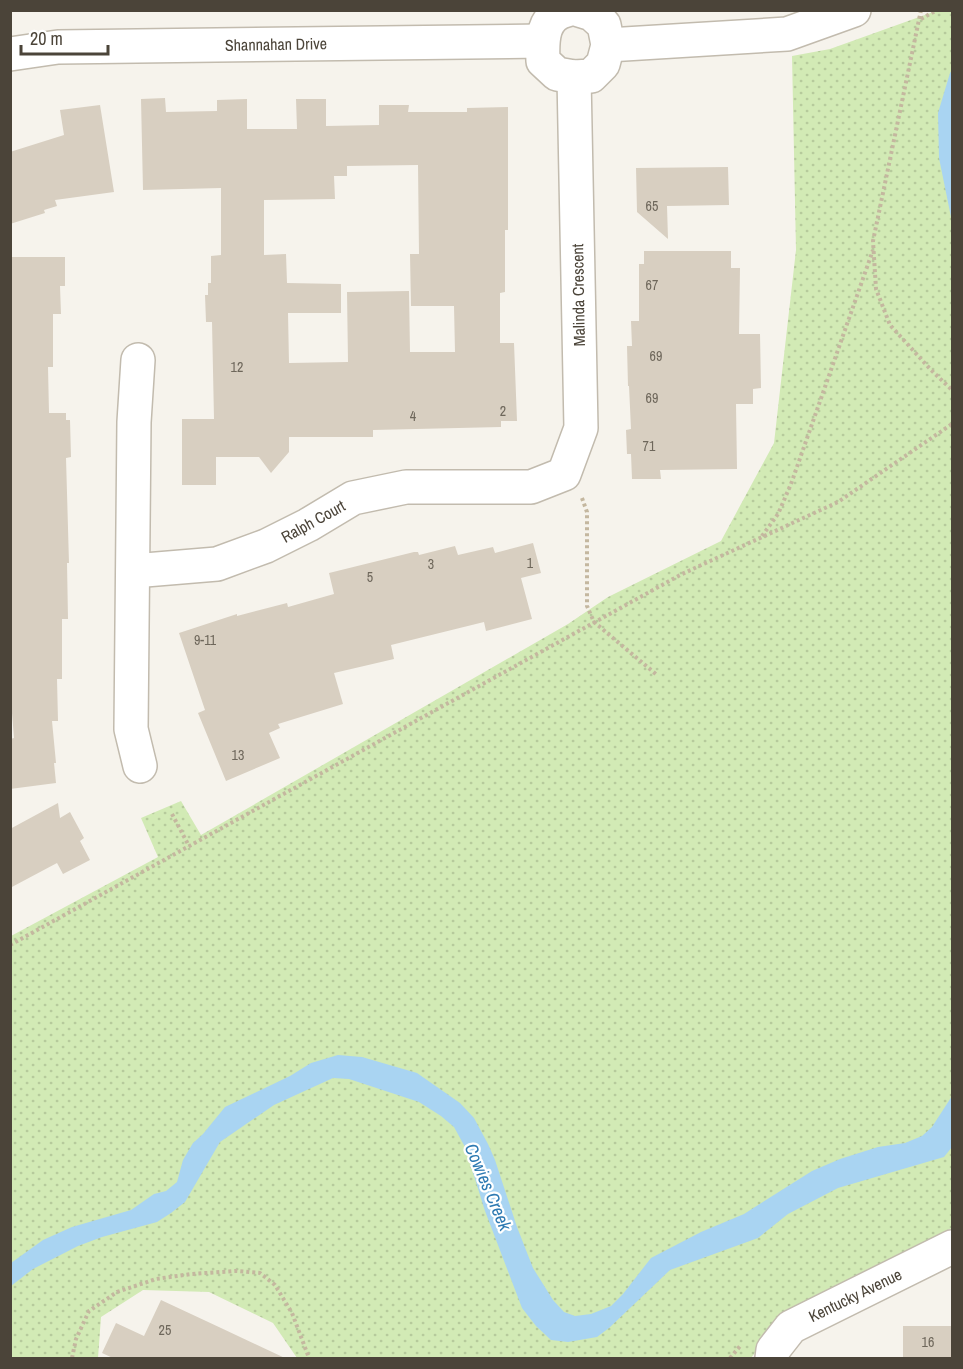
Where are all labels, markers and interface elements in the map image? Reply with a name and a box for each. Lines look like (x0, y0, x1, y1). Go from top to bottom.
scale bar (21, 18, 108, 56)
text: 20 m (30, 26, 63, 51)
street label: Shannahan Drive (225, 32, 327, 56)
house number: 65 (646, 197, 658, 215)
street label: Malinda Crescent (566, 243, 590, 347)
house number: 67 (646, 276, 658, 294)
house number: 69 (650, 347, 662, 365)
house number: 12 (231, 358, 243, 376)
house number: 69 (646, 389, 658, 407)
house number: 2 (500, 402, 506, 420)
house number: 4 (410, 407, 417, 425)
house number: 71 (643, 437, 656, 455)
street label: Ralph Court (277, 494, 349, 548)
house number: 1 (527, 554, 534, 572)
house number: 3 (428, 555, 434, 573)
house number: 5 (367, 568, 373, 586)
house number: 9-11 (194, 631, 217, 649)
house number: 13 (232, 746, 244, 764)
water label: Cowies Creek (459, 1139, 518, 1235)
street label: Kentucky Avenue (805, 1263, 905, 1327)
house number: 25 (159, 1321, 171, 1339)
house number: 16 (922, 1333, 934, 1351)

